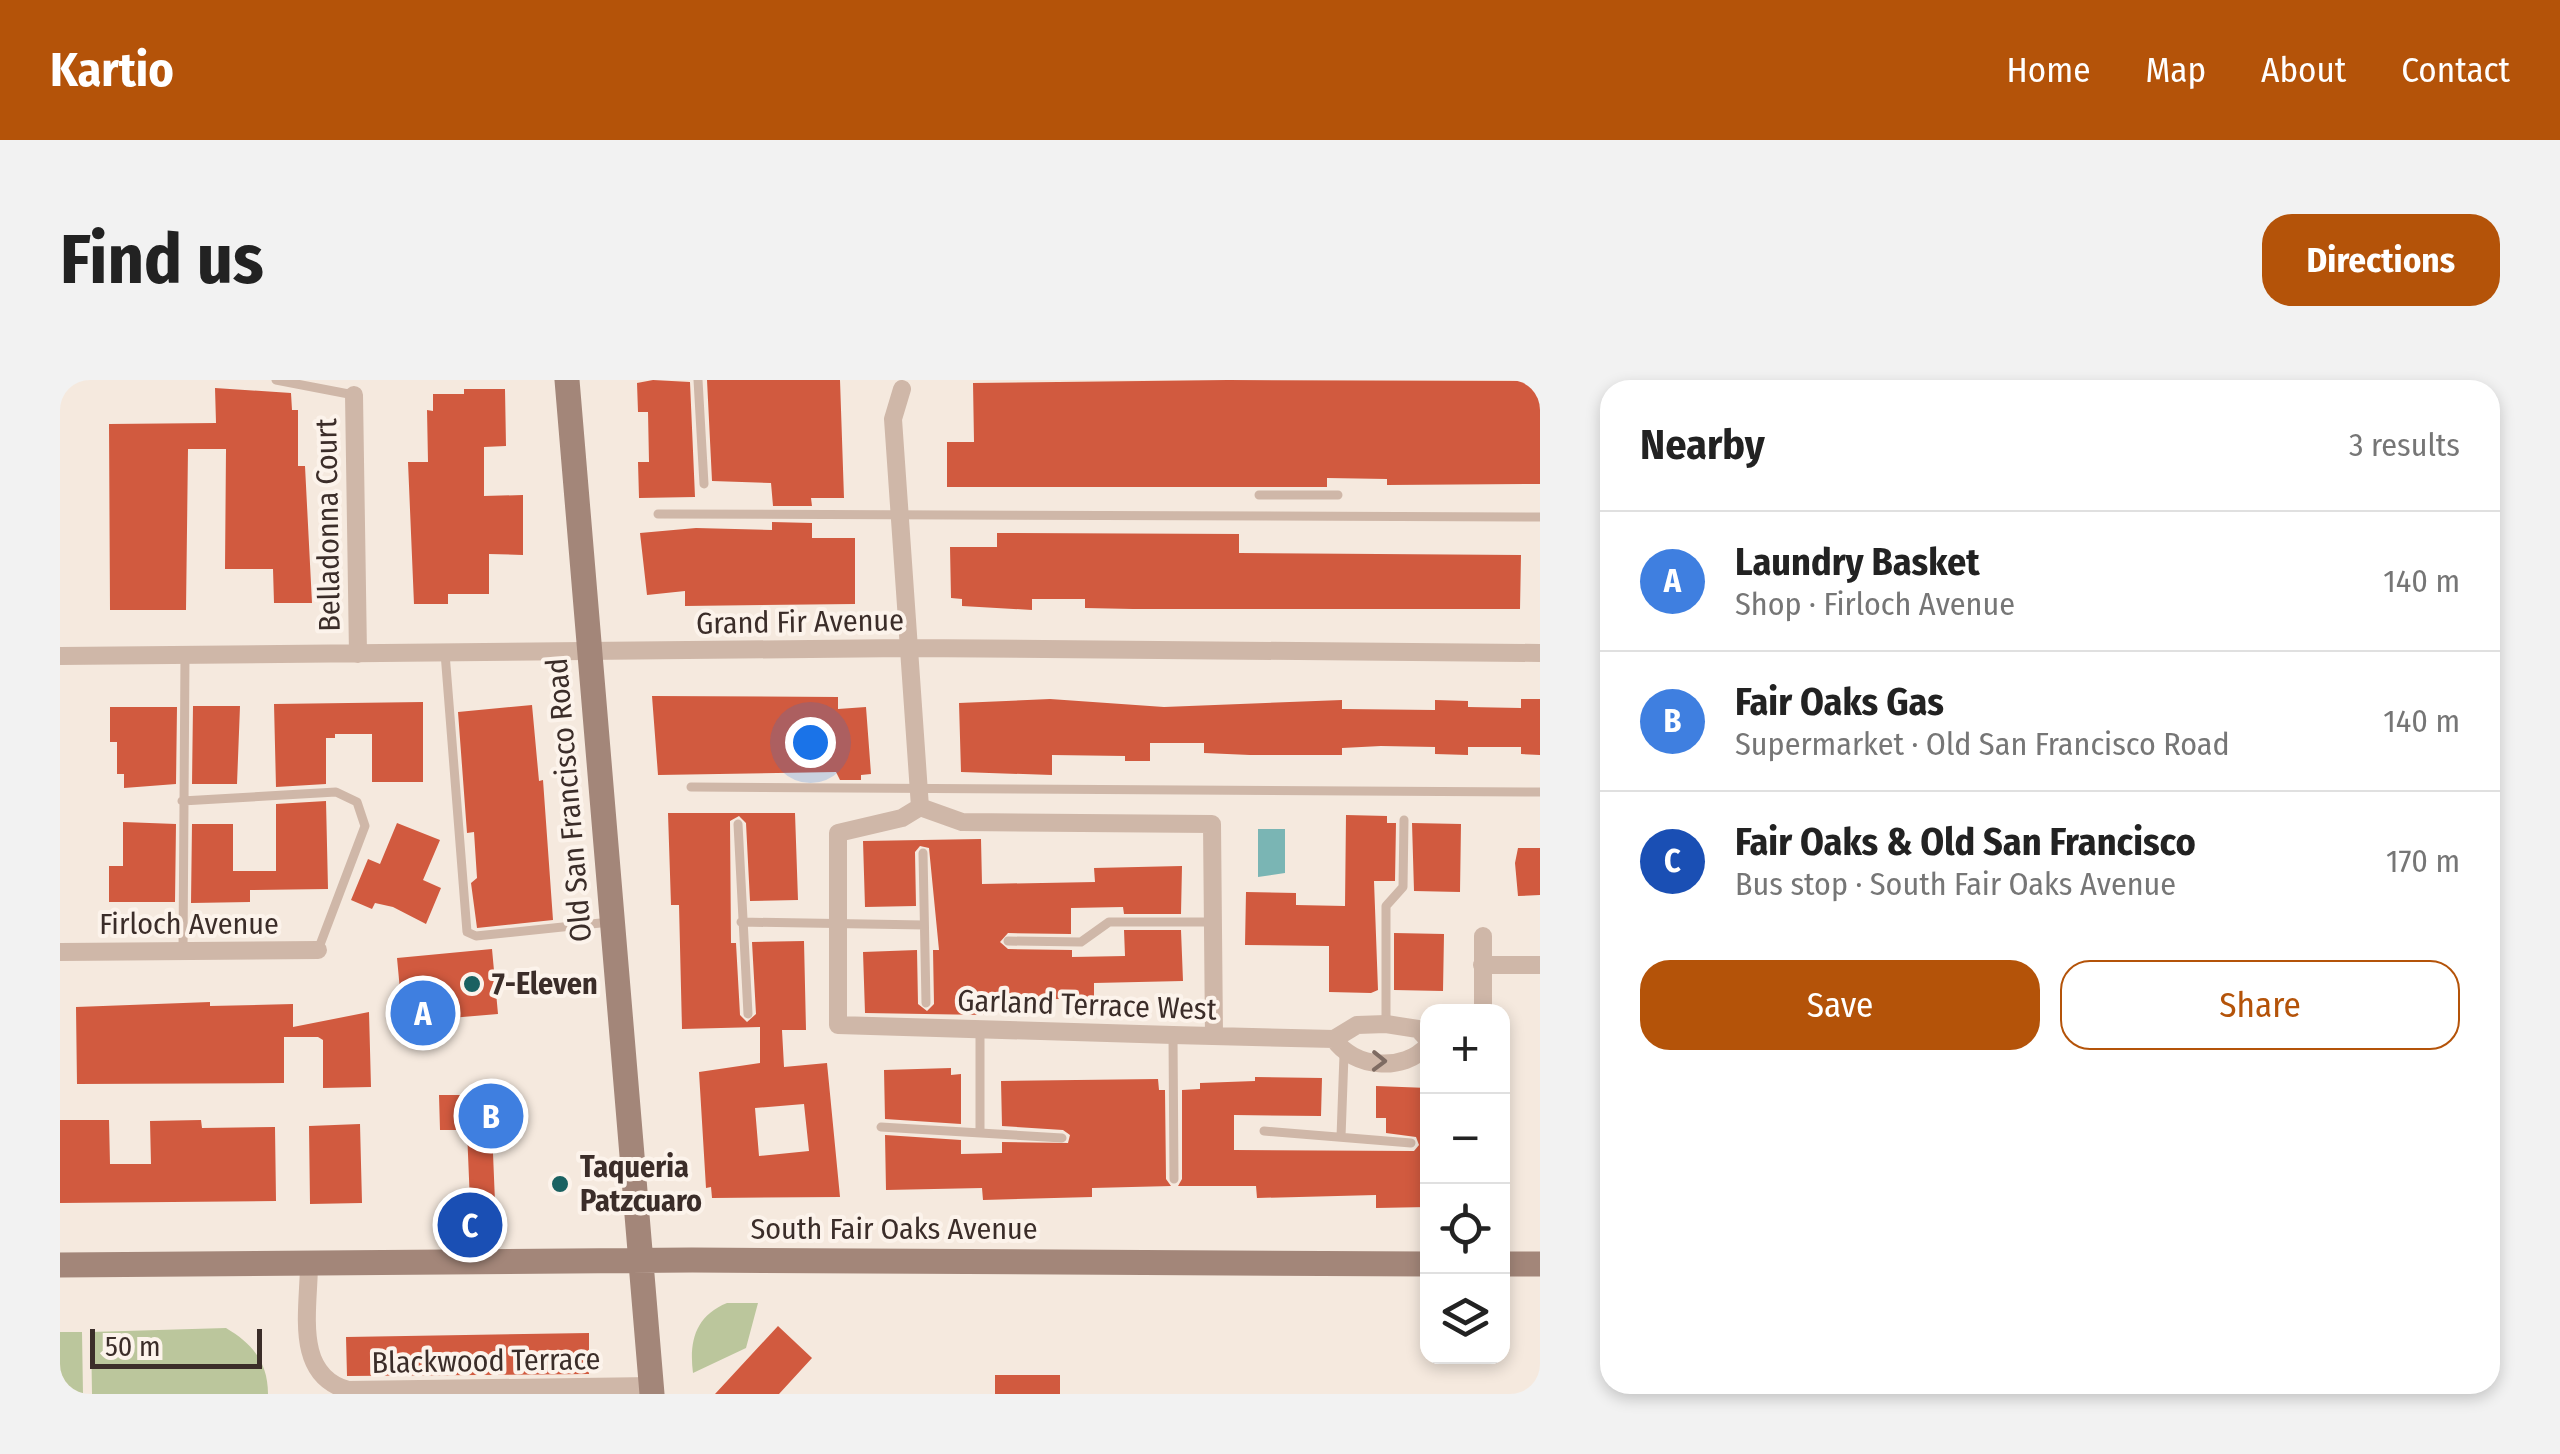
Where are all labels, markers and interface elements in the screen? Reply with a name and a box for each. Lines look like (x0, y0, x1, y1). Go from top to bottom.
text: Kartio (50, 41, 174, 99)
text: Home (2007, 49, 2090, 91)
text: Map (2145, 49, 2206, 91)
text: About (2261, 49, 2346, 91)
text: Contact (2401, 49, 2510, 91)
button: Directions (2262, 214, 2500, 306)
text: Find us (60, 218, 264, 302)
street label: Belladonna Court (308, 418, 348, 632)
text: Nearby (1640, 420, 1765, 470)
text: 3 results (2349, 426, 2460, 464)
text: Laundry Basket (1735, 539, 1980, 585)
text: A (1664, 562, 1681, 600)
text: 140 m (2383, 562, 2460, 600)
text: Shop · Firloch Avenue (1735, 585, 2015, 623)
street label: Grand Fir Avenue (696, 602, 904, 642)
street label: Old San Francisco Road (539, 657, 599, 943)
text: Fair Oaks Gas (1735, 679, 1944, 725)
text: B (1664, 702, 1681, 740)
text: 140 m (2383, 702, 2460, 740)
your location (785, 717, 836, 768)
text: Supermarket · Old San Francisco Road (1735, 725, 2230, 763)
text: Fair Oaks & Old San Francisco (1735, 819, 2196, 865)
text: C (1664, 842, 1681, 880)
text: 170 m (2386, 842, 2460, 880)
text: Bus stop · South Fair Oaks Avenue (1735, 865, 2176, 903)
street label: Firloch Avenue (99, 906, 279, 942)
button: Save (1640, 960, 2040, 1050)
button: Share (2060, 960, 2460, 1050)
place label: 7-Eleven (492, 966, 598, 1002)
marker: 7-Eleven (461, 973, 483, 995)
pin: A (390, 976, 456, 1050)
street label: Garland Terrace West (957, 982, 1217, 1028)
map controls (1420, 1004, 1510, 1364)
button: + (1420, 1004, 1510, 1094)
one-way arrow (1372, 1050, 1387, 1072)
pin: B (458, 1078, 524, 1154)
button: − (1420, 1094, 1510, 1184)
place label: Taqueria Patzcuaro (580, 1149, 702, 1219)
marker: Taqueria Patzcuaro (549, 1173, 571, 1195)
button: locate (1420, 1184, 1510, 1274)
pin: C (438, 1188, 502, 1262)
street label: South Fair Oaks Avenue (750, 1211, 1038, 1247)
button: layers (1420, 1274, 1510, 1364)
scale bar (90, 1324, 262, 1368)
text: 50 m (105, 1330, 161, 1363)
street label: Blackwood Terrace (371, 1341, 601, 1381)

